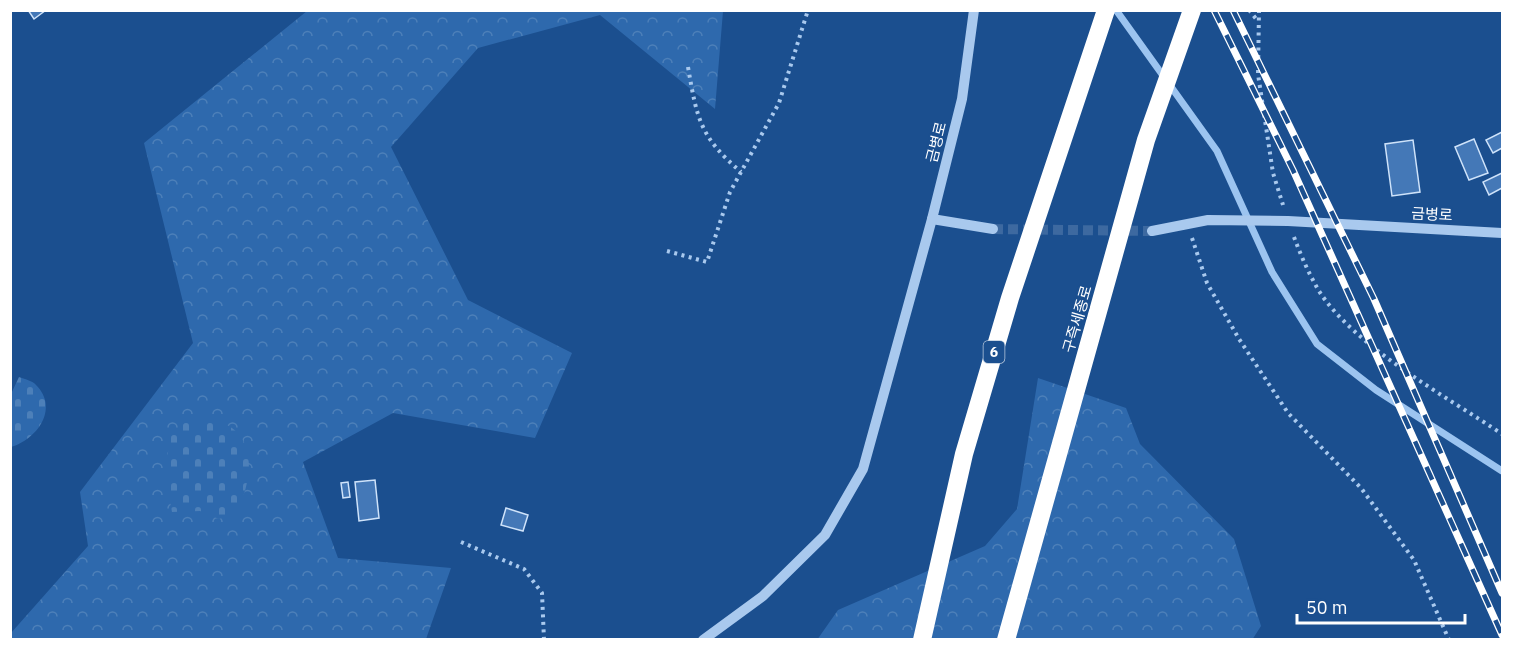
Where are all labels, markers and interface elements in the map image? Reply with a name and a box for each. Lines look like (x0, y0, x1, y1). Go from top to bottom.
street label: 금병로 (922, 120, 950, 164)
street label: 금병로 (1411, 203, 1453, 225)
street label: 구즉세종로 (1058, 283, 1096, 355)
road number: 6 (984, 341, 1004, 363)
scale bar (1297, 587, 1465, 625)
text: 50 m (1306, 596, 1348, 619)

